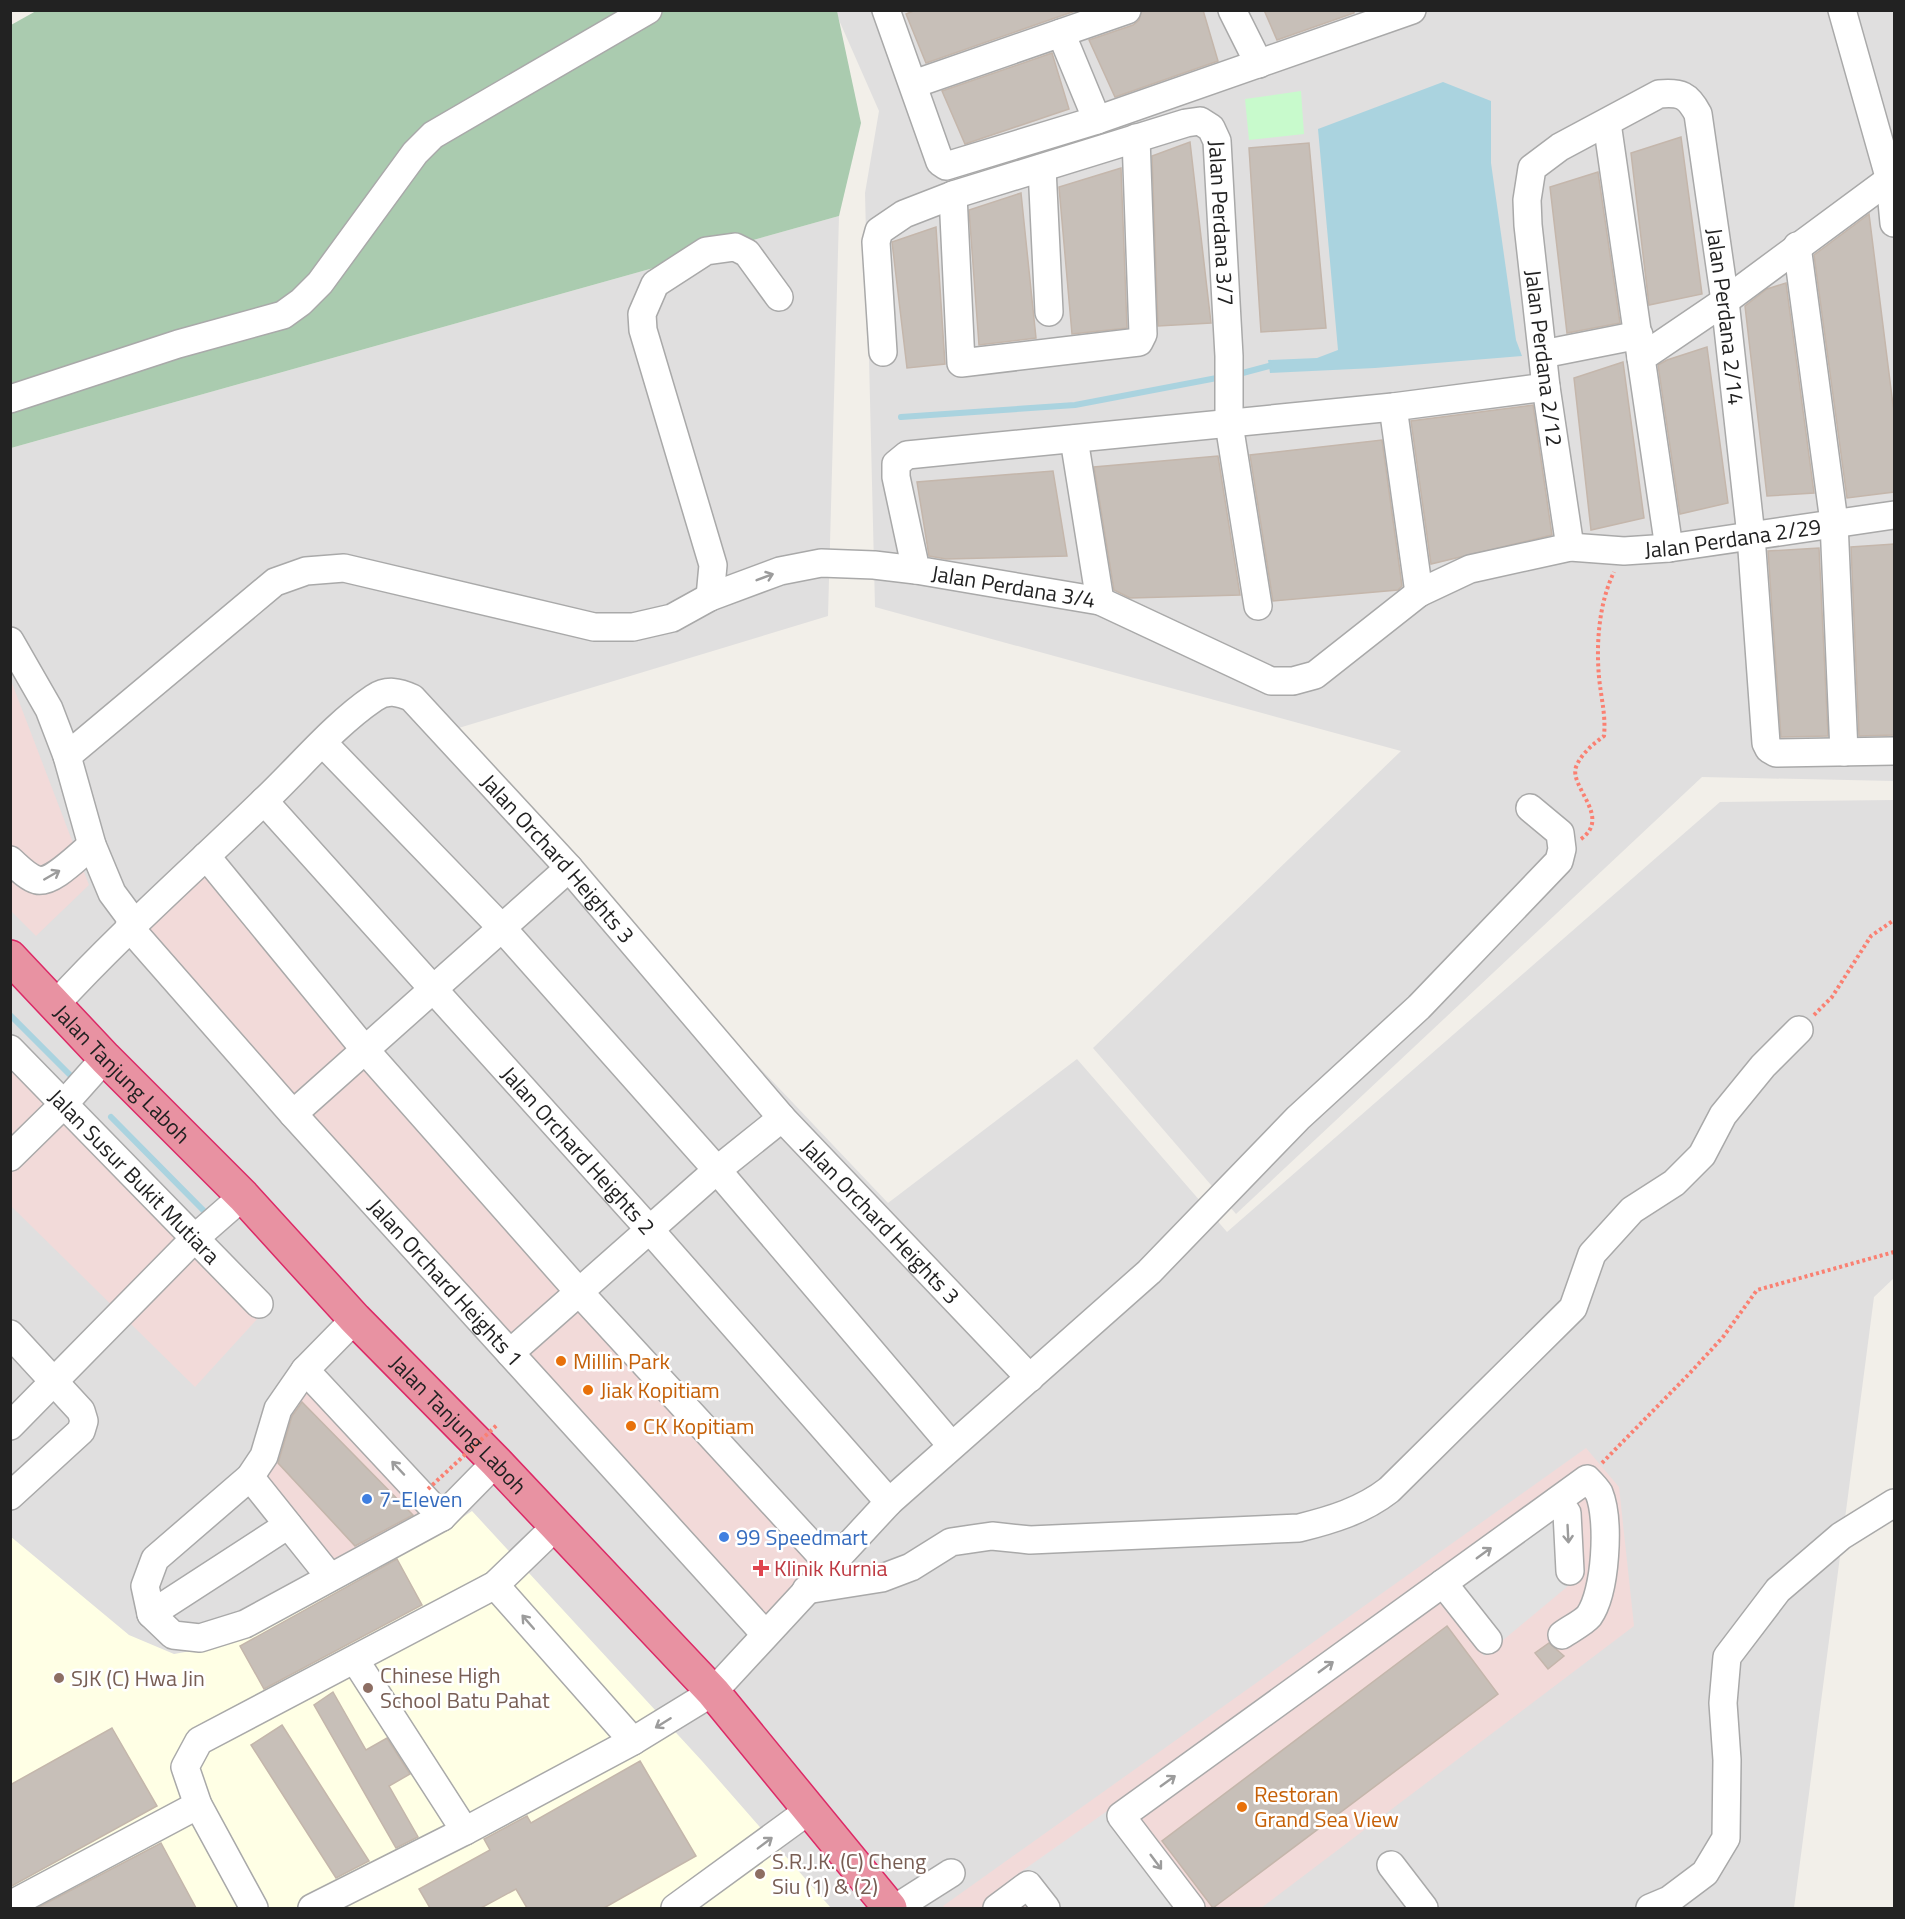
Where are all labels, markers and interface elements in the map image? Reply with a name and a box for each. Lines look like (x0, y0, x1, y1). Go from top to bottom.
street label: Jalan Perdana 3/7 (1200, 139, 1243, 307)
street label: Jalan Perdana 2/14 (1698, 226, 1753, 407)
street label: Jalan Perdana 2/12 (1516, 268, 1572, 448)
street label: Jalan Perdana 2/29 (1643, 509, 1823, 567)
street label: Jalan Perdana 3/4 (929, 556, 1098, 617)
one-way arrow (755, 570, 774, 581)
street label: Jalan Orchard Heights 3 (473, 766, 643, 951)
one-way arrow (43, 869, 60, 881)
street label: Jalan Tanjung Laboh (46, 996, 199, 1152)
street label: Jalan Orchard Heights 2 (493, 1058, 664, 1243)
street label: Jalan Susur Bukit Mutiara (41, 1081, 228, 1272)
street label: Jalan Orchard Heights 3 (793, 1131, 968, 1312)
street label: Jalan Orchard Heights 1 (360, 1190, 531, 1374)
place label: Millin Park (573, 1344, 671, 1378)
street label: Jalan Tanjung Laboh (382, 1347, 535, 1502)
marker: Millin Park (554, 1354, 568, 1368)
place label: Jiak Kopitiam (600, 1373, 720, 1407)
marker: Jiak Kopitiam (581, 1383, 595, 1397)
place label: CK Kopitiam (643, 1409, 755, 1443)
marker: CK Kopitiam (624, 1419, 638, 1433)
one-way arrow (391, 1461, 405, 1476)
place label: 7-Eleven (379, 1482, 462, 1516)
marker: 7-Eleven (360, 1492, 374, 1506)
place label: 99 Speedmart (736, 1520, 868, 1554)
one-way arrow (1563, 1524, 1574, 1544)
marker: 99 Speedmart (717, 1530, 731, 1544)
one-way arrow (1476, 1547, 1492, 1559)
place label: Klinik Kurnia (774, 1551, 888, 1585)
marker: Klinik Kurnia (752, 1559, 770, 1577)
one-way arrow (521, 1614, 535, 1629)
place label: Chinese High School Batu Pahat (380, 1658, 550, 1717)
place label: SJK (C) Hwa Jin (71, 1661, 205, 1695)
one-way arrow (1318, 1661, 1334, 1673)
marker: SJK (C) Hwa Jin (52, 1671, 66, 1685)
marker: Chinese High School Batu Pahat (361, 1681, 375, 1695)
one-way arrow (655, 1717, 672, 1729)
one-way arrow (1160, 1775, 1176, 1788)
place label: Restoran Grand Sea View (1254, 1777, 1399, 1836)
marker: Restoran Grand Sea View (1235, 1800, 1249, 1814)
one-way arrow (757, 1837, 773, 1849)
place label: S.R.J.K. (C) Cheng Siu (1) & (2) (772, 1844, 926, 1903)
one-way arrow (1149, 1854, 1162, 1870)
marker: S.R.J.K. (C) Cheng Siu (1) & (2) (753, 1867, 767, 1881)

